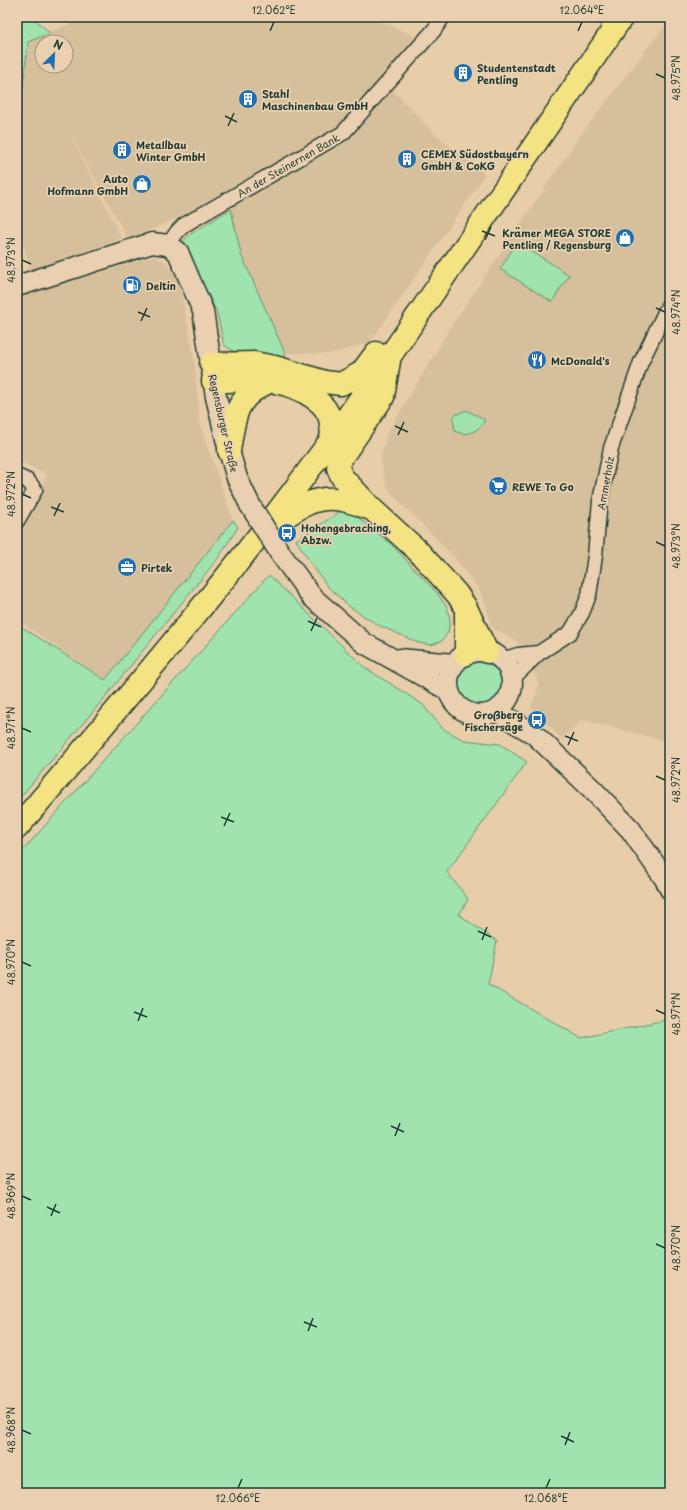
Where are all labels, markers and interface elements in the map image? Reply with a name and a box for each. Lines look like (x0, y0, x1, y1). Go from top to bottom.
text: 12.062°E (252, 2, 296, 17)
text: 12.064°E (560, 2, 604, 17)
north arrow (34, 34, 74, 74)
text: N (51, 35, 66, 54)
text: 48.975°N (668, 55, 683, 101)
place label: Studentenstadt Pentling (477, 60, 556, 87)
building icon: Studentenstadt Pentling (452, 62, 474, 84)
place label: Stahl Maschinenbau GmbH (262, 86, 368, 113)
building icon: Stahl Maschinenbau GmbH (237, 88, 259, 110)
street label: An der Steinernen Bank (234, 130, 342, 200)
place label: Metallbau Winter GmbH (136, 137, 206, 164)
building icon: Metallbau Winter GmbH (111, 139, 133, 161)
place label: CEMEX Südostbayern GmbH & CoKG (421, 146, 529, 173)
building icon: CEMEX Südostbayern GmbH & CoKG (396, 148, 418, 170)
place label: Auto Hofmann GmbH (47, 171, 128, 198)
shop icon: Auto Hofmann GmbH (131, 173, 153, 195)
place label: Krämer MEGA STORE Pentling / Regensburg (502, 225, 611, 252)
shop icon: Krämer MEGA STORE Pentling / Regensburg (614, 227, 636, 249)
text: 48.973°N (3, 237, 18, 283)
fuel station icon: Deltin (121, 274, 143, 296)
place label: Deltin (146, 278, 176, 293)
text: 48.974°N (668, 289, 683, 335)
restaurant icon: McDonald's (526, 349, 548, 371)
place label: McDonald's (551, 353, 610, 368)
street label: Regensburger Straße (205, 372, 243, 474)
street label: Ammerholz (593, 455, 617, 511)
text: 48.972°N (3, 471, 18, 517)
supermarket icon: REWE To Go (487, 475, 509, 497)
place label: REWE To Go (512, 479, 574, 494)
place label: Hohengebraching, Abzw. (301, 520, 391, 547)
bus stop icon: Hohengebraching, Abzw. (276, 522, 298, 544)
text: 48.973°N (668, 523, 683, 569)
office icon: Pirtek (116, 556, 138, 578)
place label: Pirtek (141, 560, 173, 575)
text: 48.971°N (3, 706, 18, 750)
place label: Großberg Fischersäge (464, 707, 524, 734)
bus stop icon: Großberg Fischersäge (526, 709, 548, 731)
text: 48.972°N (668, 757, 683, 803)
text: 48.970°N (3, 939, 18, 985)
text: 48.971°N (668, 992, 683, 1036)
text: 48.969°N (3, 1173, 18, 1219)
text: 48.970°N (668, 1225, 683, 1271)
text: 48.968°N (3, 1406, 18, 1453)
text: 12.066°E (216, 1490, 260, 1505)
text: 12.068°E (524, 1490, 568, 1505)

